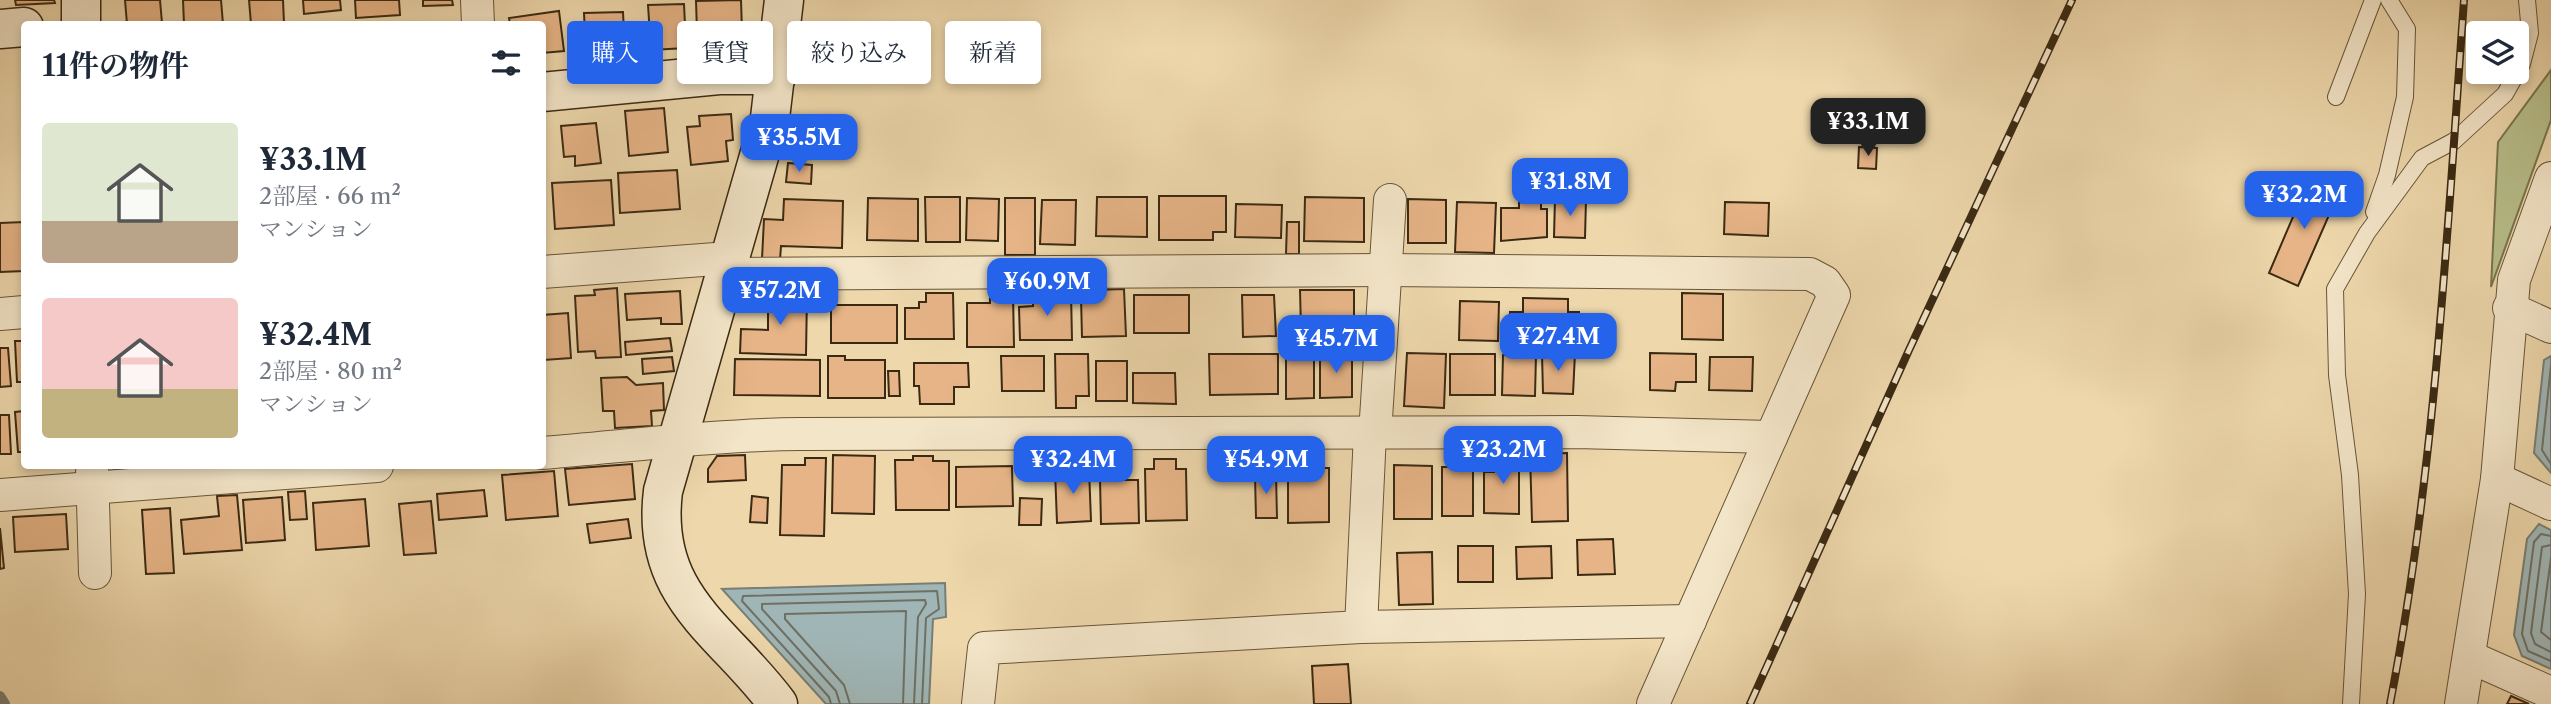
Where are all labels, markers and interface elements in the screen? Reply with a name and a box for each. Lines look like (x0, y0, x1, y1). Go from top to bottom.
chip: 購入 (567, 21, 663, 84)
chip: 賃貸 (677, 21, 773, 84)
chip: 絞り込み (787, 21, 931, 84)
chip: 新着 (945, 21, 1041, 84)
map controls (2466, 21, 2529, 84)
button: layers (2466, 21, 2529, 84)
icon: filters (487, 44, 525, 82)
text: 11件の物件 (42, 47, 189, 84)
pin: ¥33.1M (1811, 99, 1925, 158)
text: ¥33.1M (1827, 107, 1909, 135)
pin: ¥35.5M (742, 114, 856, 174)
text: ¥35.5M (757, 123, 841, 151)
text: ¥33.1M (259, 141, 367, 178)
icon: home (98, 151, 182, 235)
pin: ¥31.8M (1513, 158, 1627, 218)
text: ¥31.8M (1528, 167, 1612, 195)
pin: ¥32.2M (2247, 172, 2361, 231)
text: ¥32.2M (2261, 180, 2347, 208)
text: 2部屋 · 66 m² (259, 182, 401, 210)
text: マンション (259, 215, 373, 243)
pin: ¥60.9M (990, 258, 1104, 318)
text: ¥60.9M (1003, 267, 1091, 295)
pin: ¥57.2M (723, 268, 837, 327)
text: ¥57.2M (738, 276, 822, 304)
pin: ¥27.4M (1501, 314, 1615, 373)
text: ¥32.4M (259, 316, 372, 353)
pin: ¥45.7M (1279, 316, 1393, 375)
text: ¥27.4M (1516, 322, 1600, 350)
text: ¥45.7M (1294, 324, 1378, 352)
icon: home (98, 326, 182, 410)
text: 2部屋 · 80 m² (259, 357, 402, 385)
text: マンション (259, 390, 373, 418)
pin: ¥23.2M (1446, 426, 1560, 486)
text: ¥23.2M (1460, 435, 1546, 463)
pin: ¥32.4M (1016, 436, 1130, 496)
pin: ¥54.9M (1209, 436, 1323, 496)
text: ¥32.4M (1030, 445, 1116, 473)
text: ¥54.9M (1223, 445, 1309, 473)

